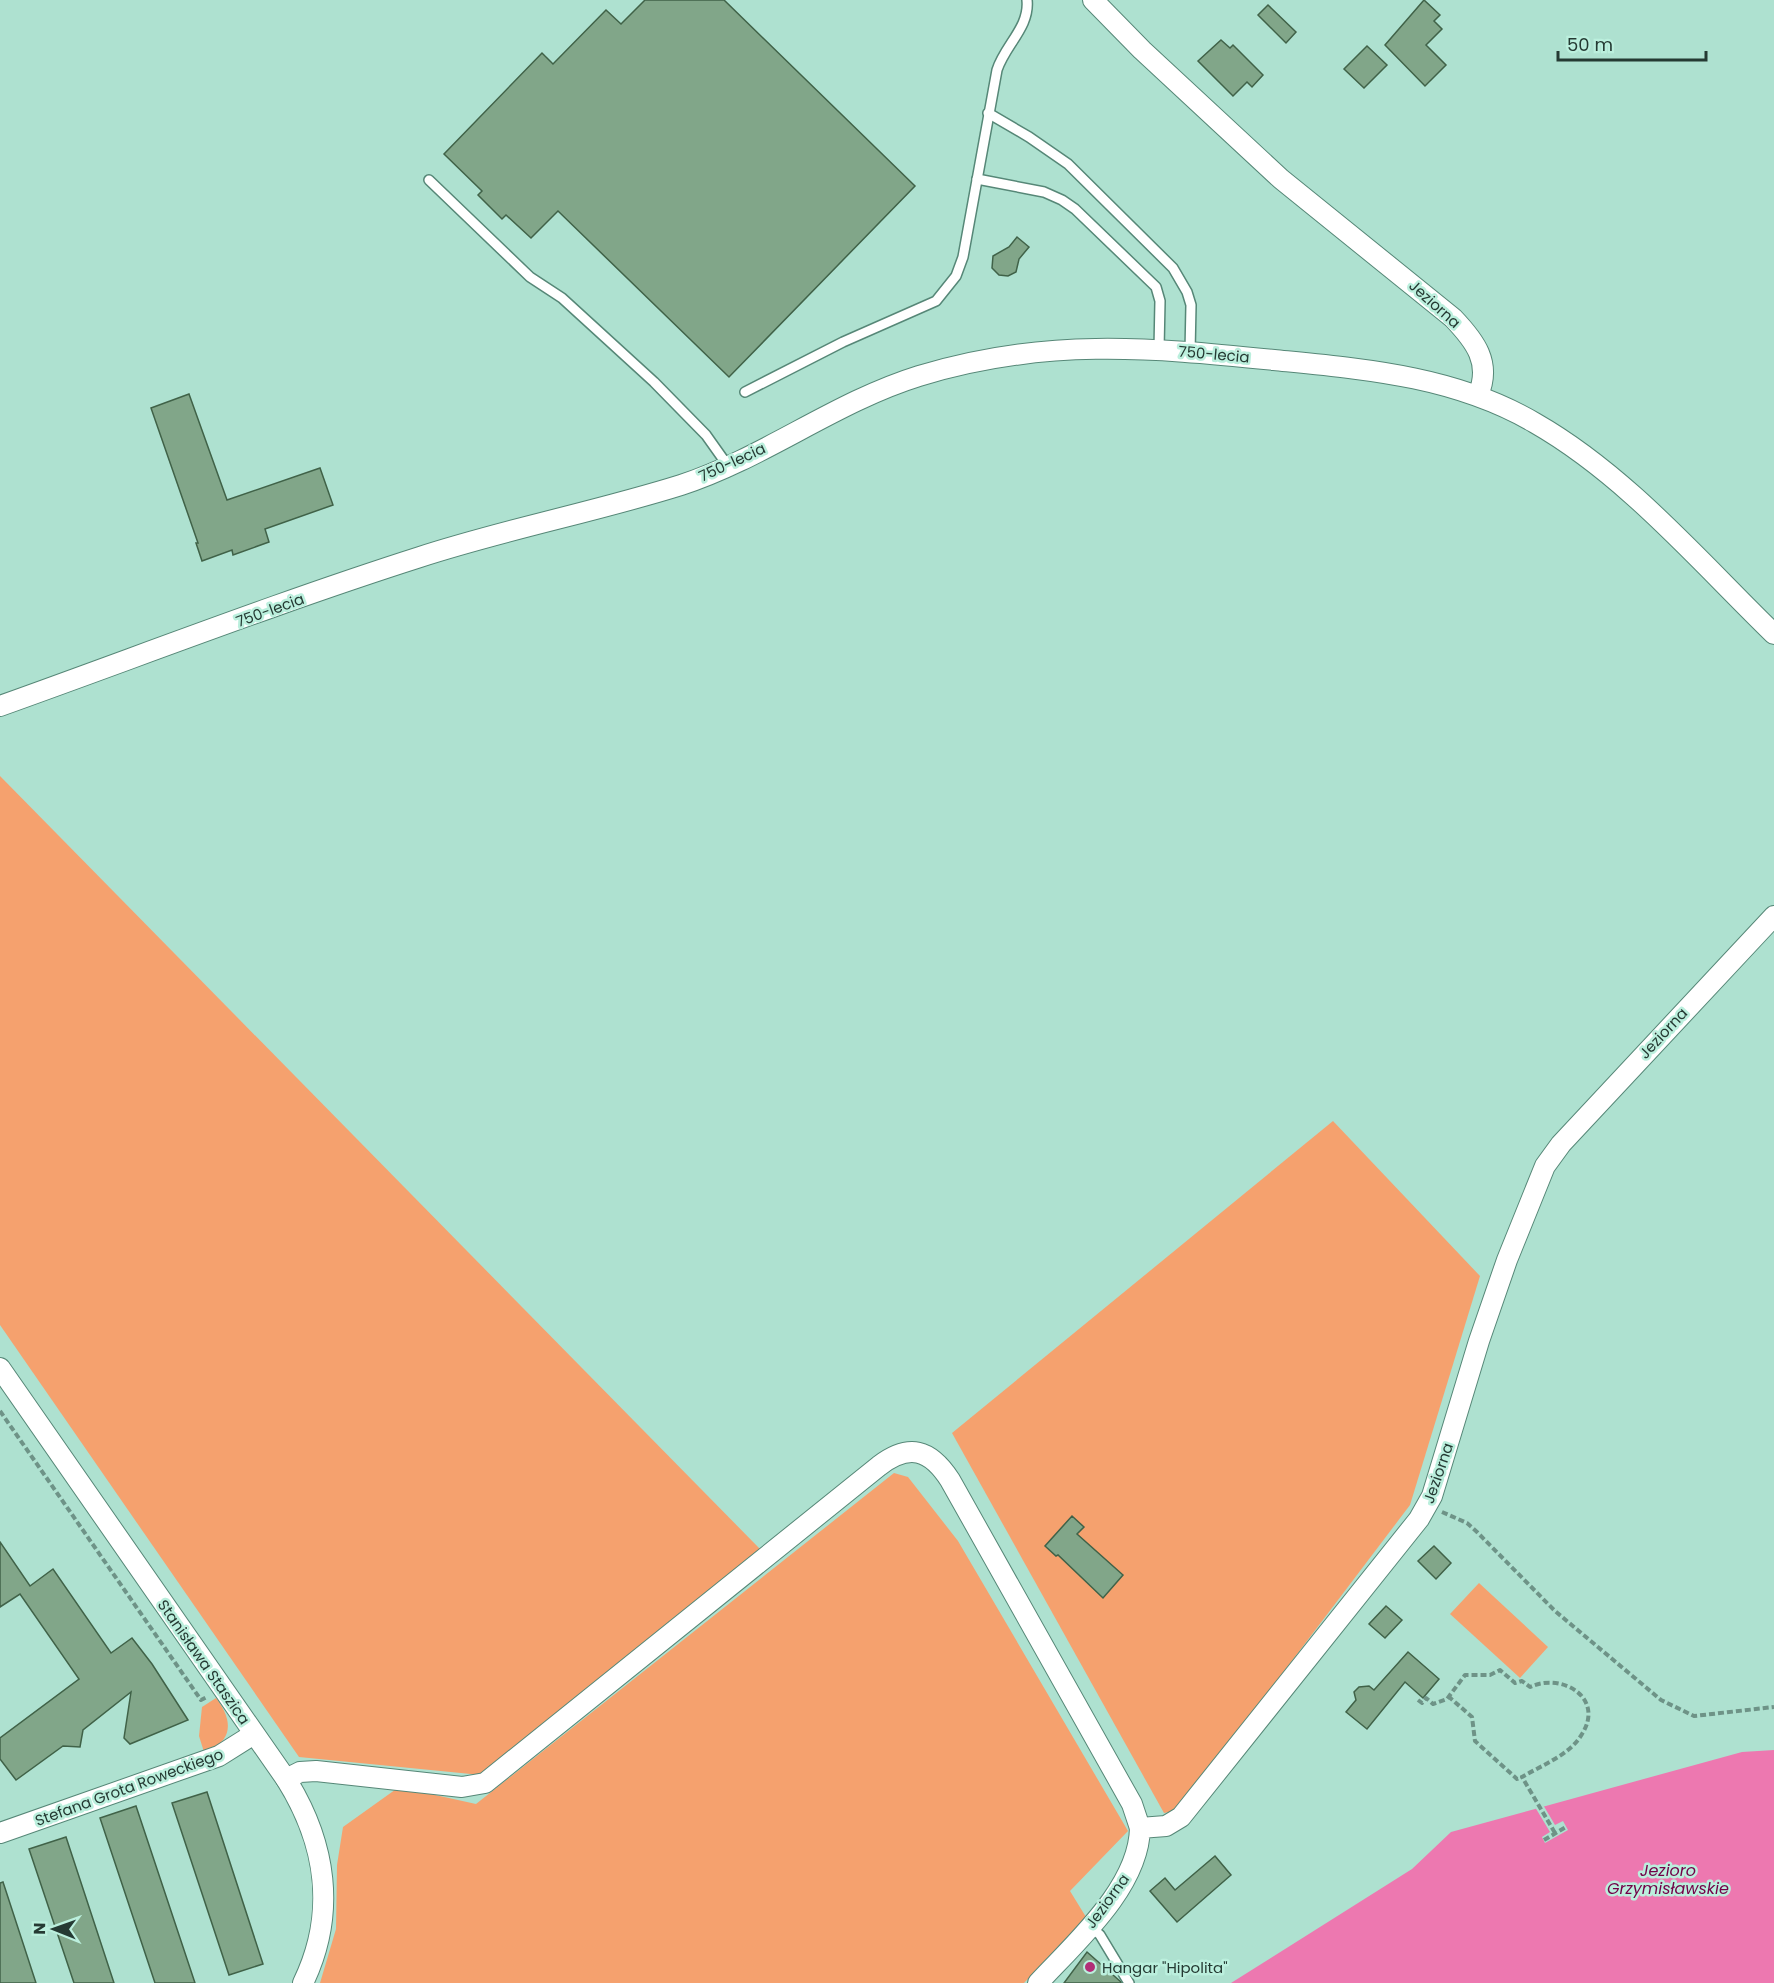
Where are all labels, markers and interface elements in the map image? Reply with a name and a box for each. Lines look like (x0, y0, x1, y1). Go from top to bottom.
scale bar (1558, 24, 1706, 62)
text: 50 m (1567, 32, 1613, 57)
street label: Jeziorna (1405, 275, 1465, 333)
street label: 750-lecia (1178, 340, 1250, 368)
street label: 750-lecia (695, 437, 769, 487)
street label: 750-lecia (233, 588, 307, 632)
street label: Jeziorna (1634, 1003, 1692, 1063)
street label: Jeziorna (1418, 1440, 1458, 1506)
street label: Stanisława Staszica (153, 1595, 255, 1729)
street label: Stefana Grota Roweckiego (32, 1743, 226, 1831)
water label: Jezioro Grzymisławskie (1607, 1859, 1729, 1900)
street label: Jeziorna (1080, 1869, 1134, 1933)
north arrow (24, 1899, 84, 1959)
text: N (28, 1923, 51, 1935)
place label: Hangar "Hipolita" (1102, 1957, 1228, 1978)
marker: Hangar "Hipolita" (1083, 1960, 1097, 1974)

